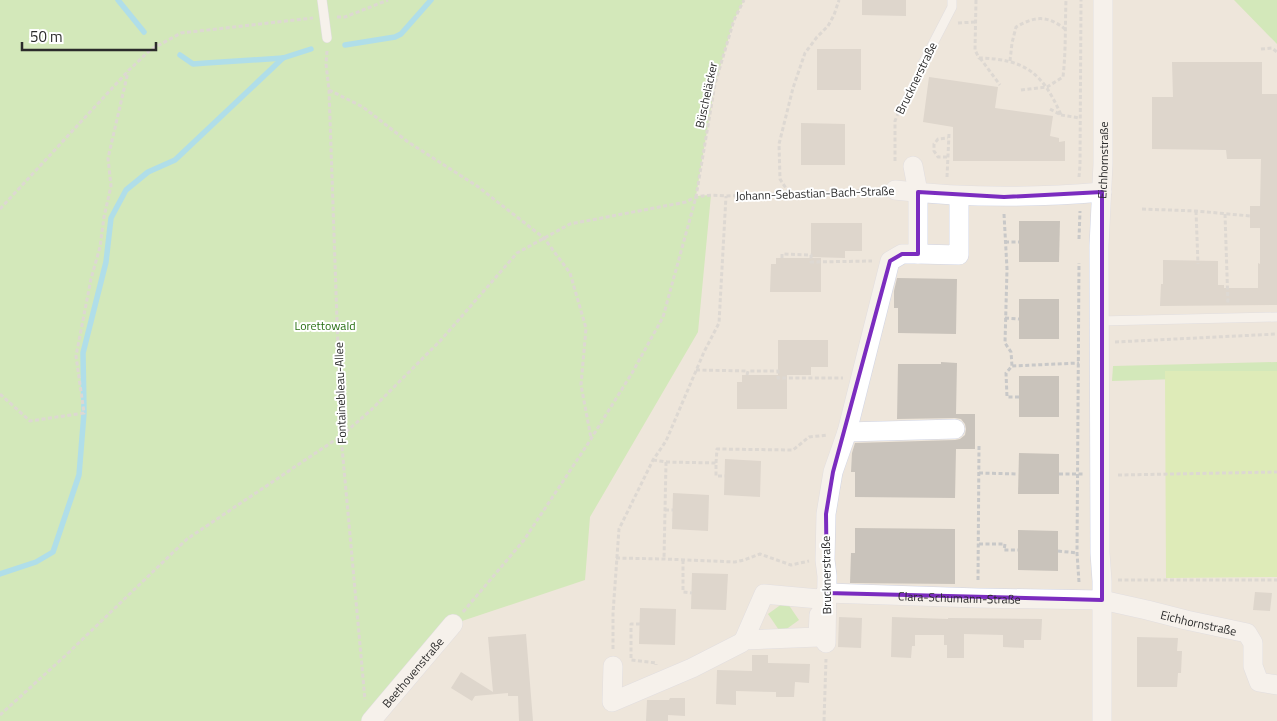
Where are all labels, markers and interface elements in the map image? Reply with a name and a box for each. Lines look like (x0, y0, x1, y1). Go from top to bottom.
scale bar (22, 20, 156, 52)
text: 50 m (30, 25, 63, 48)
street label: Brucknerstraße (890, 39, 942, 117)
street label: Büscheläcker (690, 60, 722, 130)
street label: Eichhornstraße (1092, 122, 1113, 199)
street label: Johann-Sebastian-Bach-Straße (735, 181, 895, 205)
park label: Lorettowald (295, 316, 356, 335)
street label: Fontainebleau-Allee (329, 342, 351, 444)
street label: Brucknerstraße (816, 536, 836, 614)
street label: Clara-Schumann-Straße (898, 586, 1021, 608)
street label: Eichhornstraße (1159, 604, 1238, 640)
street label: Beethovenstraße (377, 633, 448, 712)

